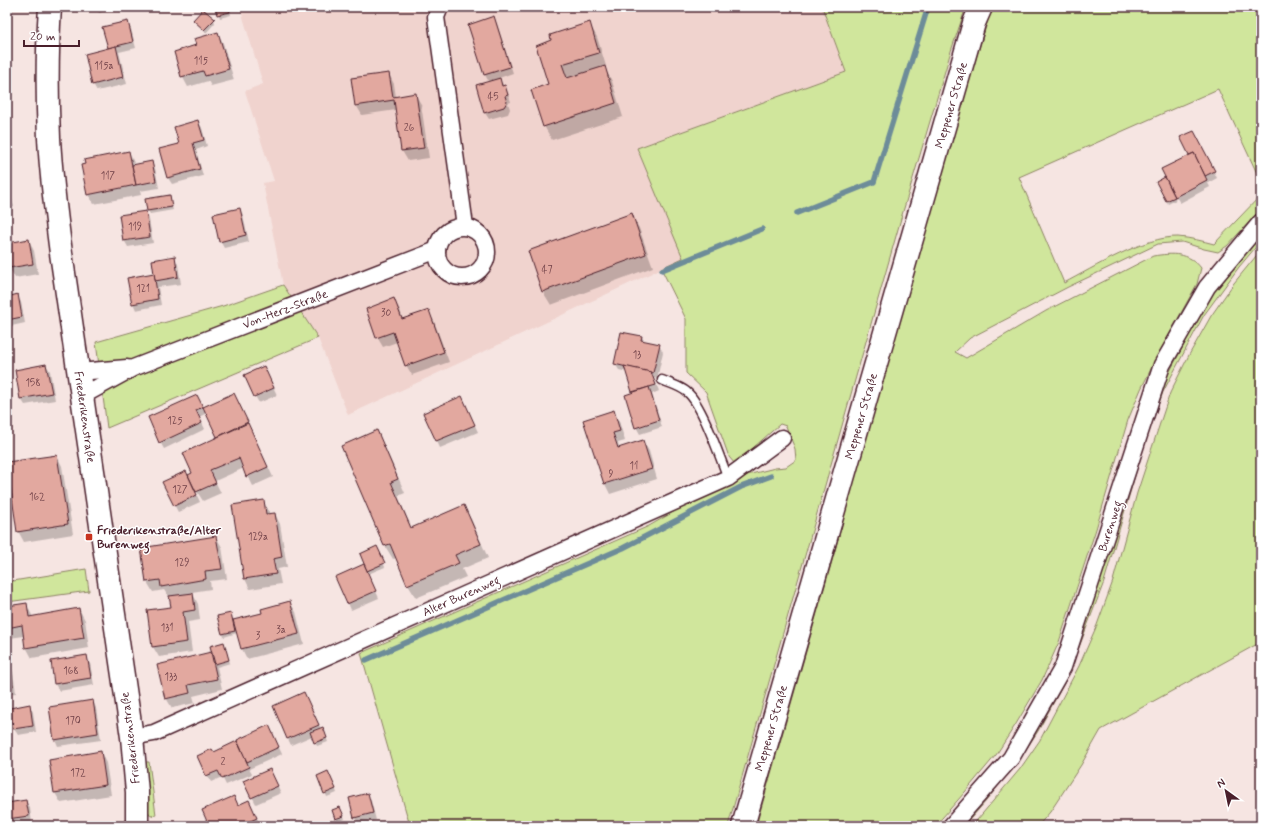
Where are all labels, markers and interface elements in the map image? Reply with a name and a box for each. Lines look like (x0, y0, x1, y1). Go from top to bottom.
scale bar (24, 22, 79, 48)
text: 20 m (30, 29, 56, 45)
house number: 115 (194, 55, 209, 68)
house number: 115a (94, 60, 114, 73)
street label: Meppener Straße (932, 60, 972, 150)
house number: 45 (487, 91, 499, 104)
house number: 26 (404, 122, 415, 135)
house number: 117 (101, 170, 116, 183)
house number: 119 (128, 221, 142, 234)
house number: 47 (542, 264, 552, 277)
house number: 121 (136, 283, 150, 296)
street label: Von-Herz-Straße (241, 286, 330, 334)
house number: 30 (381, 307, 391, 320)
house number: 13 (633, 349, 641, 362)
street label: Friederikenstraße (70, 370, 98, 464)
street label: Meppener Straße (842, 371, 882, 461)
house number: 158 (25, 377, 41, 390)
house number: 125 (167, 415, 183, 428)
house number: 11 (630, 460, 638, 473)
house number: 9 (609, 468, 614, 481)
house number: 127 (172, 484, 188, 497)
house number: 162 (29, 491, 45, 504)
street label: Burenweg (1095, 498, 1128, 554)
place label: Friederikenstraße/Alter Burenweg (97, 523, 221, 554)
house number: 129a (248, 531, 268, 544)
marker: Friederikenstraße/Alter Burenweg (84, 532, 94, 542)
house number: 129 (174, 557, 190, 570)
street label: Alter Burenweg (420, 573, 503, 622)
house number: 131 (161, 622, 173, 635)
house number: 3a (276, 624, 286, 637)
house number: 3 (256, 630, 261, 643)
house number: 168 (63, 665, 79, 678)
house number: 133 (165, 671, 177, 684)
street label: Meppener Straße (752, 683, 792, 773)
street label: Friederikenstraße (117, 691, 145, 785)
house number: 170 (65, 715, 81, 728)
house number: 2 (221, 756, 226, 769)
house number: 172 (70, 767, 86, 780)
north arrow (1206, 771, 1246, 811)
text: N (1214, 776, 1228, 791)

